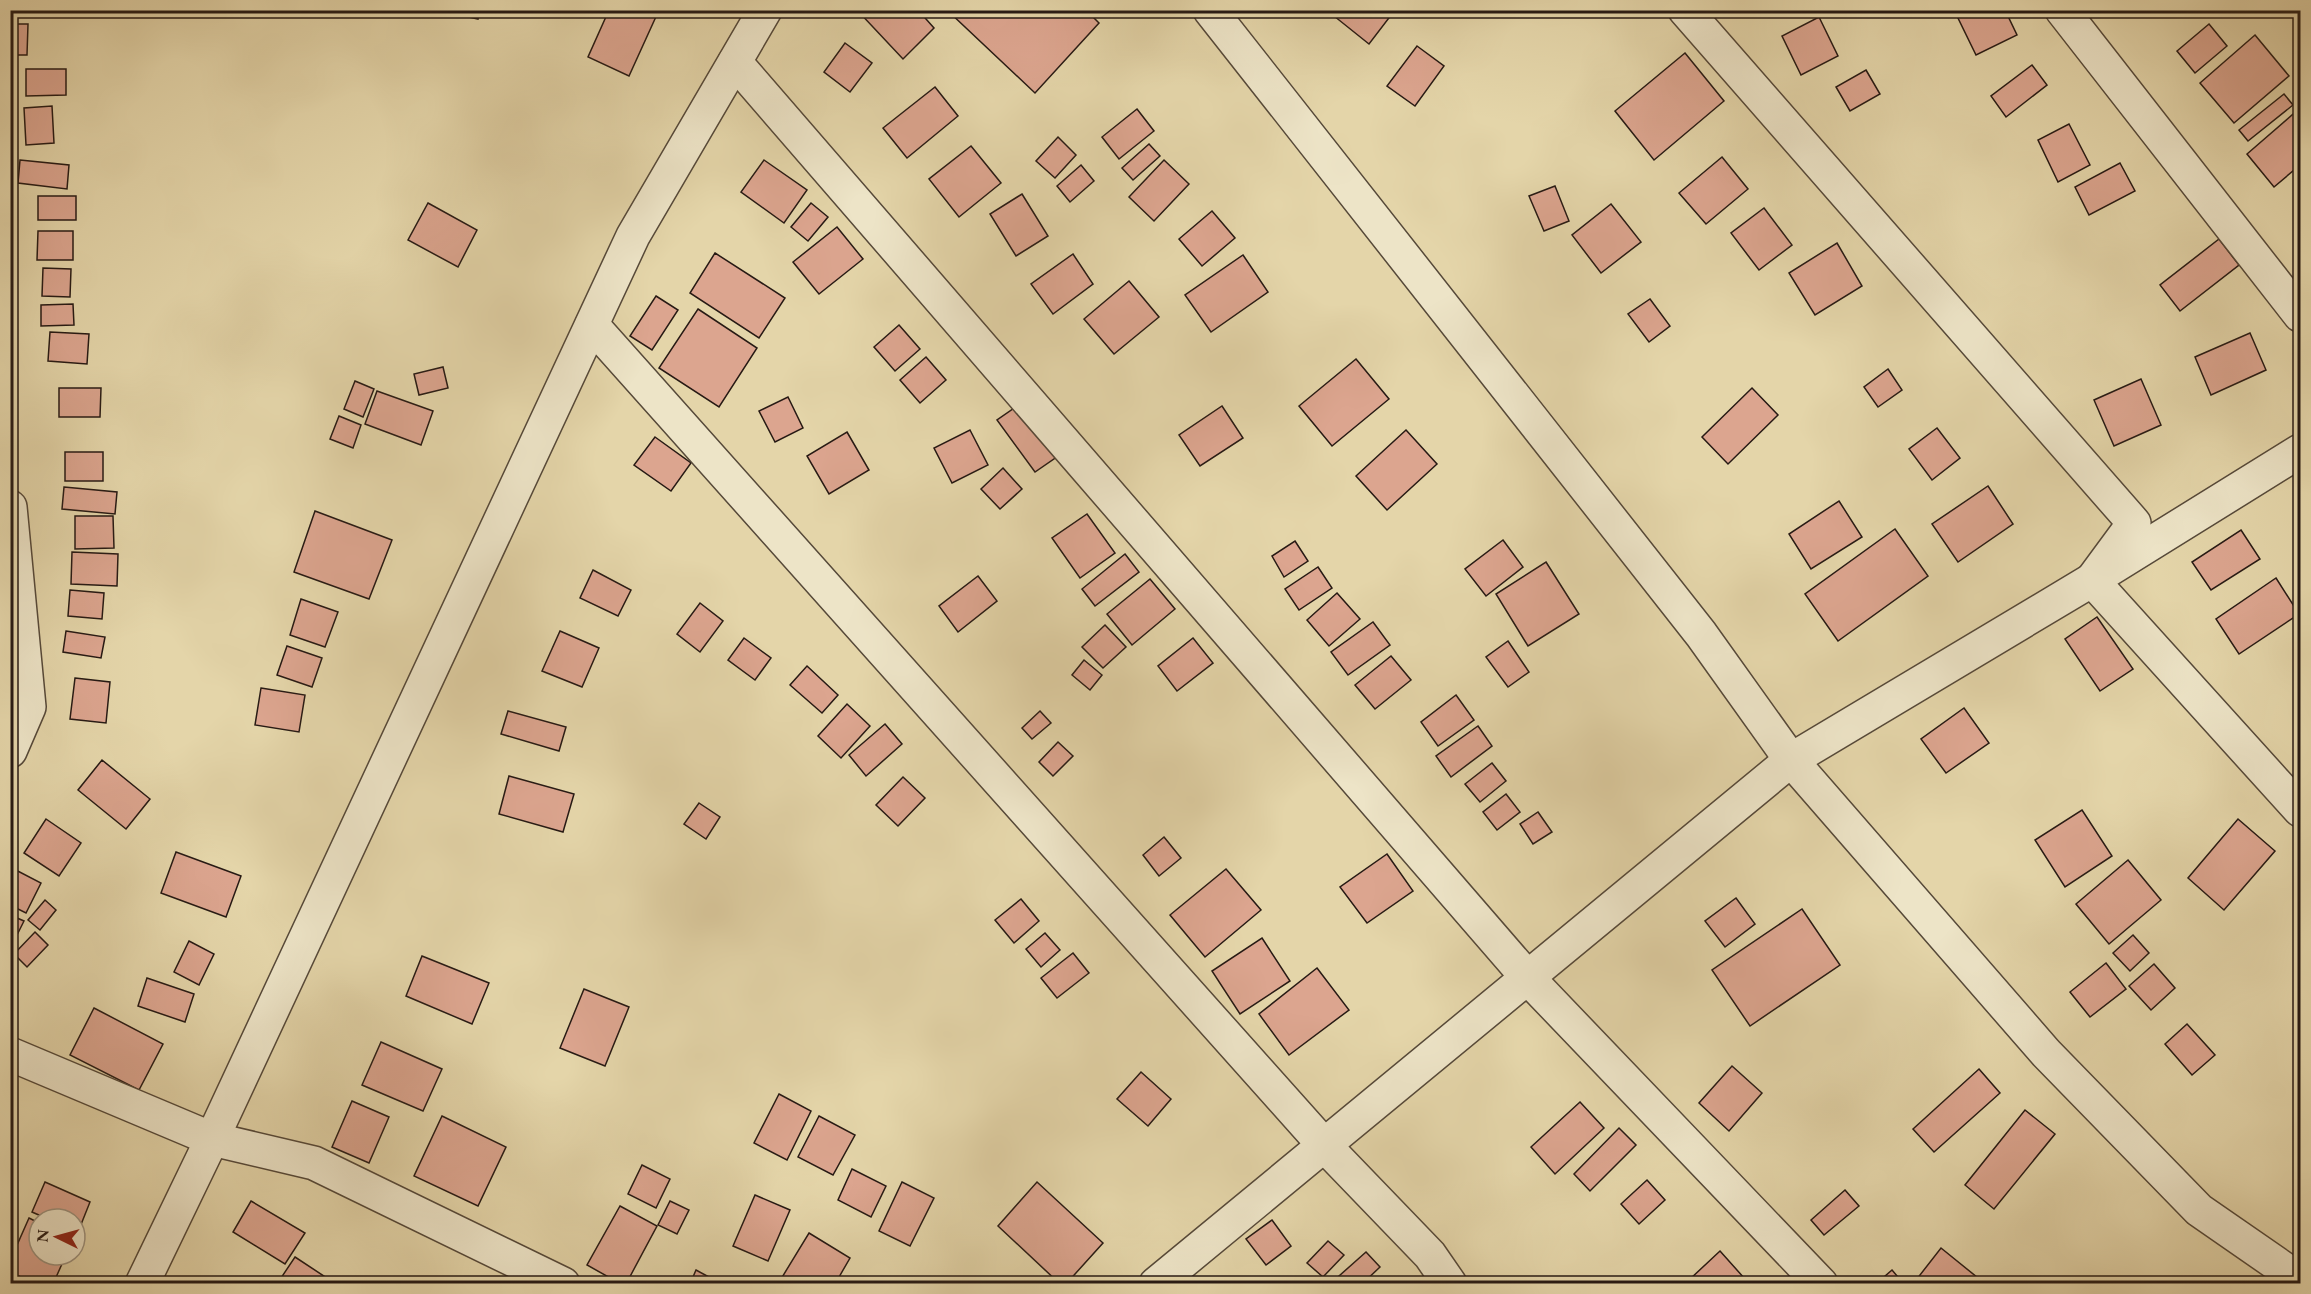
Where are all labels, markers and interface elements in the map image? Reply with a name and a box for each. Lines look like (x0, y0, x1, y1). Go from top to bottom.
north arrow (27, 1207, 87, 1267)
text: N (32, 1228, 54, 1243)

